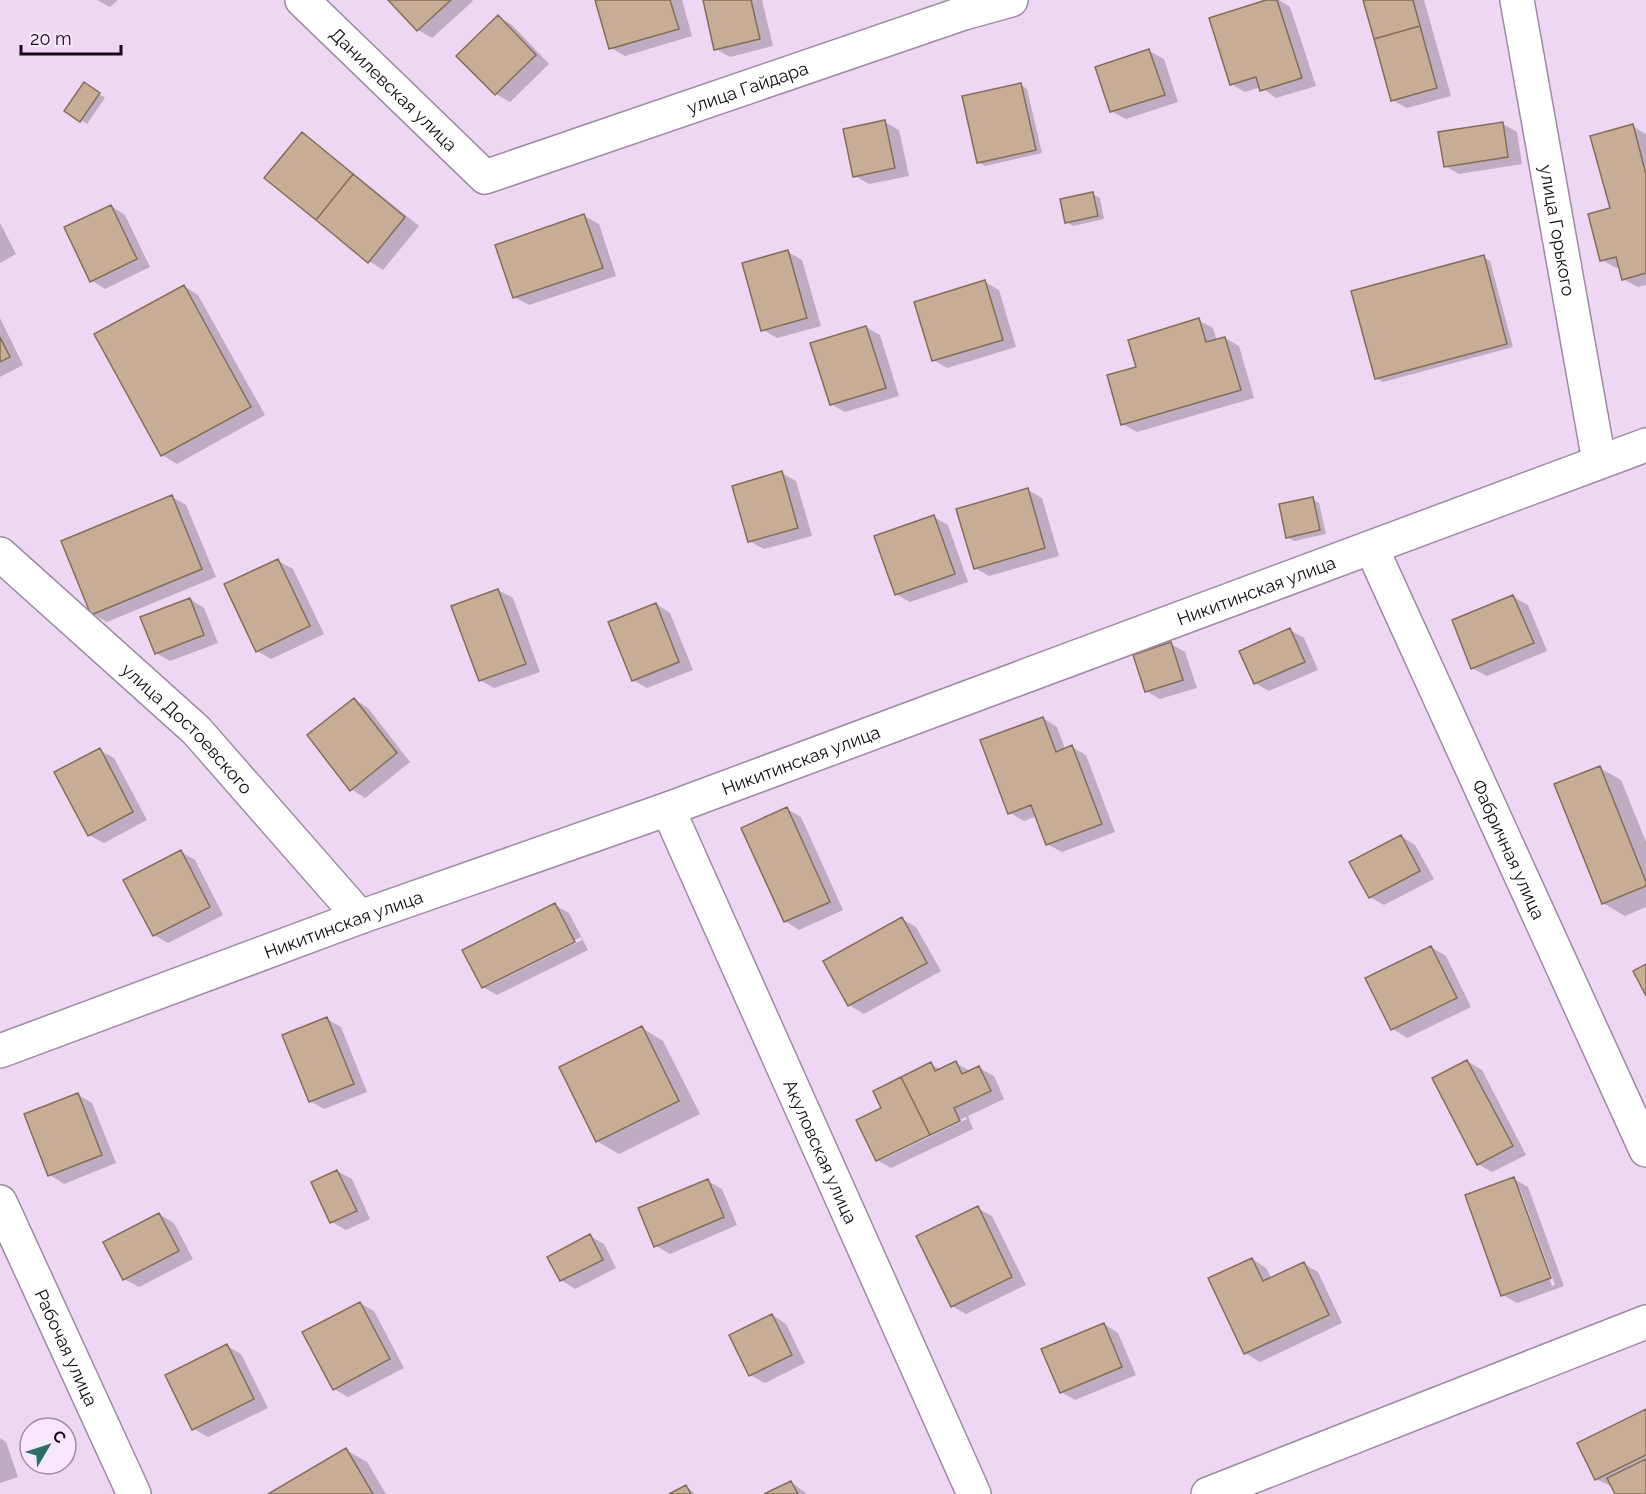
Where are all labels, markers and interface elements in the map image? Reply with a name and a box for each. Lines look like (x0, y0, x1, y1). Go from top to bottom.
scale bar (21, 18, 122, 56)
street label: Данилевская улица (326, 23, 462, 155)
text: 20 m (30, 28, 72, 49)
street label: улица Гайдара (684, 57, 811, 118)
street label: улица Горького (1536, 163, 1580, 298)
street label: Никитинская улица (1174, 551, 1338, 629)
street label: улица Достоевского (118, 658, 257, 798)
street label: Никитинская улица (719, 721, 883, 799)
street label: Фабричная улица (1468, 776, 1550, 922)
street label: Никитинская улица (261, 885, 425, 962)
street label: Акуловская улица (780, 1076, 862, 1227)
street label: Рабочая улица (31, 1286, 103, 1409)
north arrow (18, 1416, 78, 1476)
text: С (48, 1427, 70, 1447)

